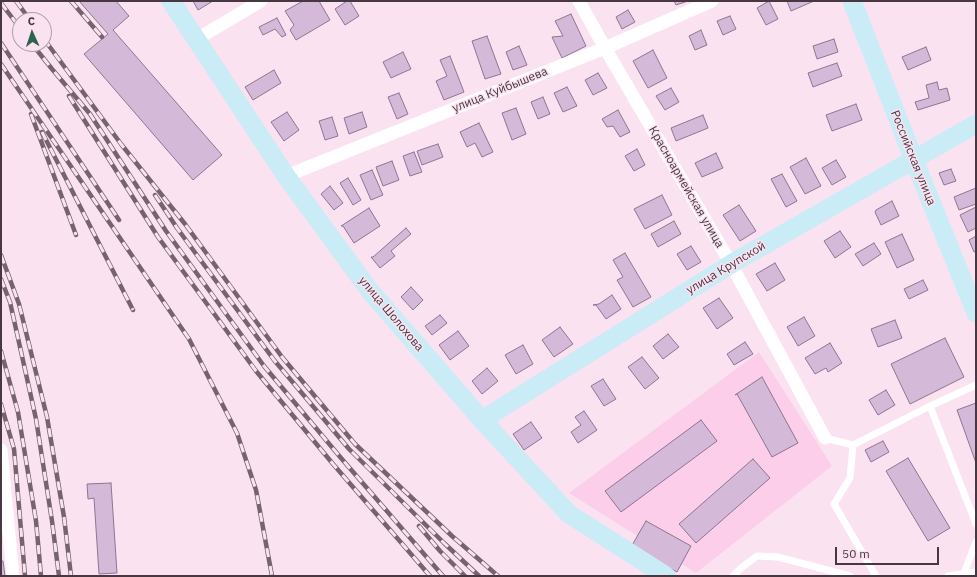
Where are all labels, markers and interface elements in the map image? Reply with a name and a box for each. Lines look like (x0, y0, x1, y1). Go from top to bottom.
north arrow (12, 12, 52, 52)
text: С (27, 14, 35, 28)
street label: улица Куйбышева (450, 64, 550, 116)
street label: Российская улица (887, 108, 939, 208)
street label: Красноармейская улица (645, 124, 727, 250)
street label: улица Крупской (684, 239, 768, 297)
street label: улица Шолохова (356, 274, 426, 354)
scale bar (837, 539, 941, 565)
text: 50 m (842, 546, 870, 561)

